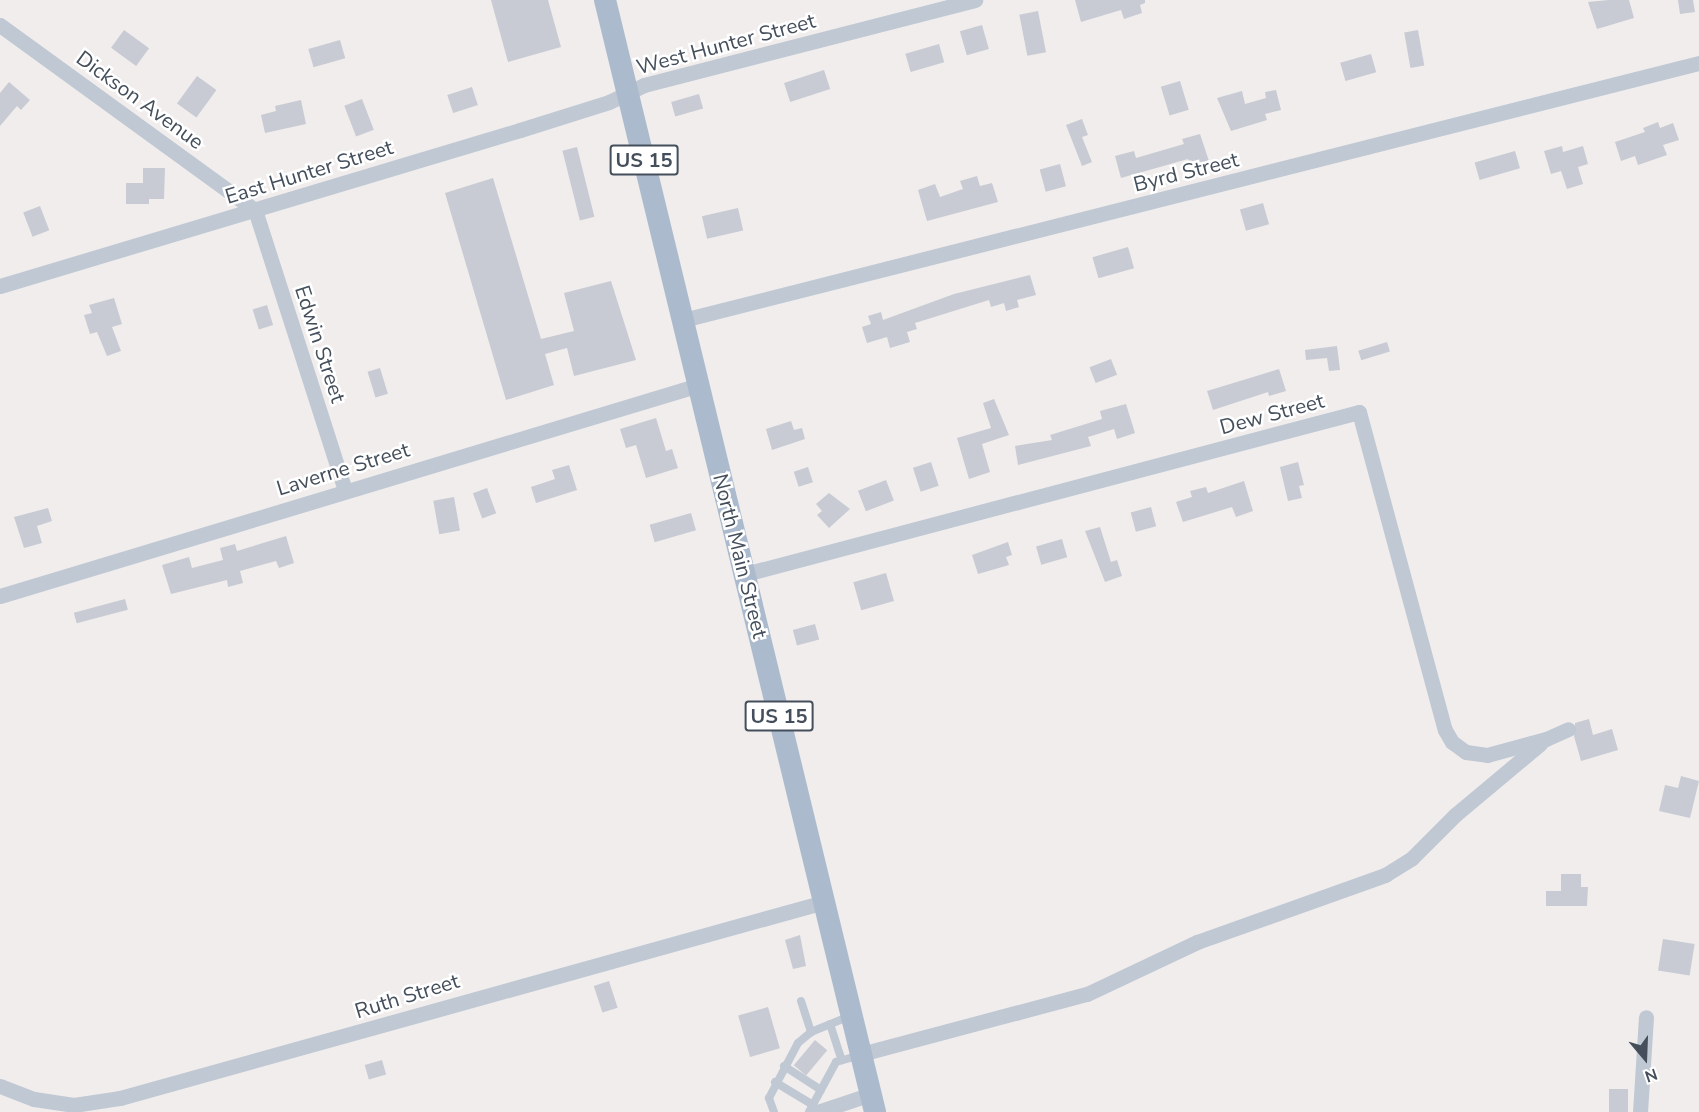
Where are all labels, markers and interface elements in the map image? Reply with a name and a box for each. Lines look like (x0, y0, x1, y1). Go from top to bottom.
street label: West Hunter Street (634, 8, 818, 80)
street label: Dickson Avenue (71, 45, 209, 155)
street label: East Hunter Street (222, 134, 396, 210)
road number: US 15 (610, 143, 678, 177)
street label: Byrd Street (1131, 147, 1241, 197)
street label: Edwin Street (289, 282, 351, 406)
street label: Dew Street (1217, 388, 1327, 440)
street label: Laverne Street (274, 437, 412, 501)
street label: North Main Street (707, 471, 773, 641)
road number: US 15 (744, 699, 814, 733)
street label: Ruth Street (352, 968, 462, 1024)
north arrow (1615, 1028, 1675, 1088)
text: N (1642, 1063, 1660, 1087)

